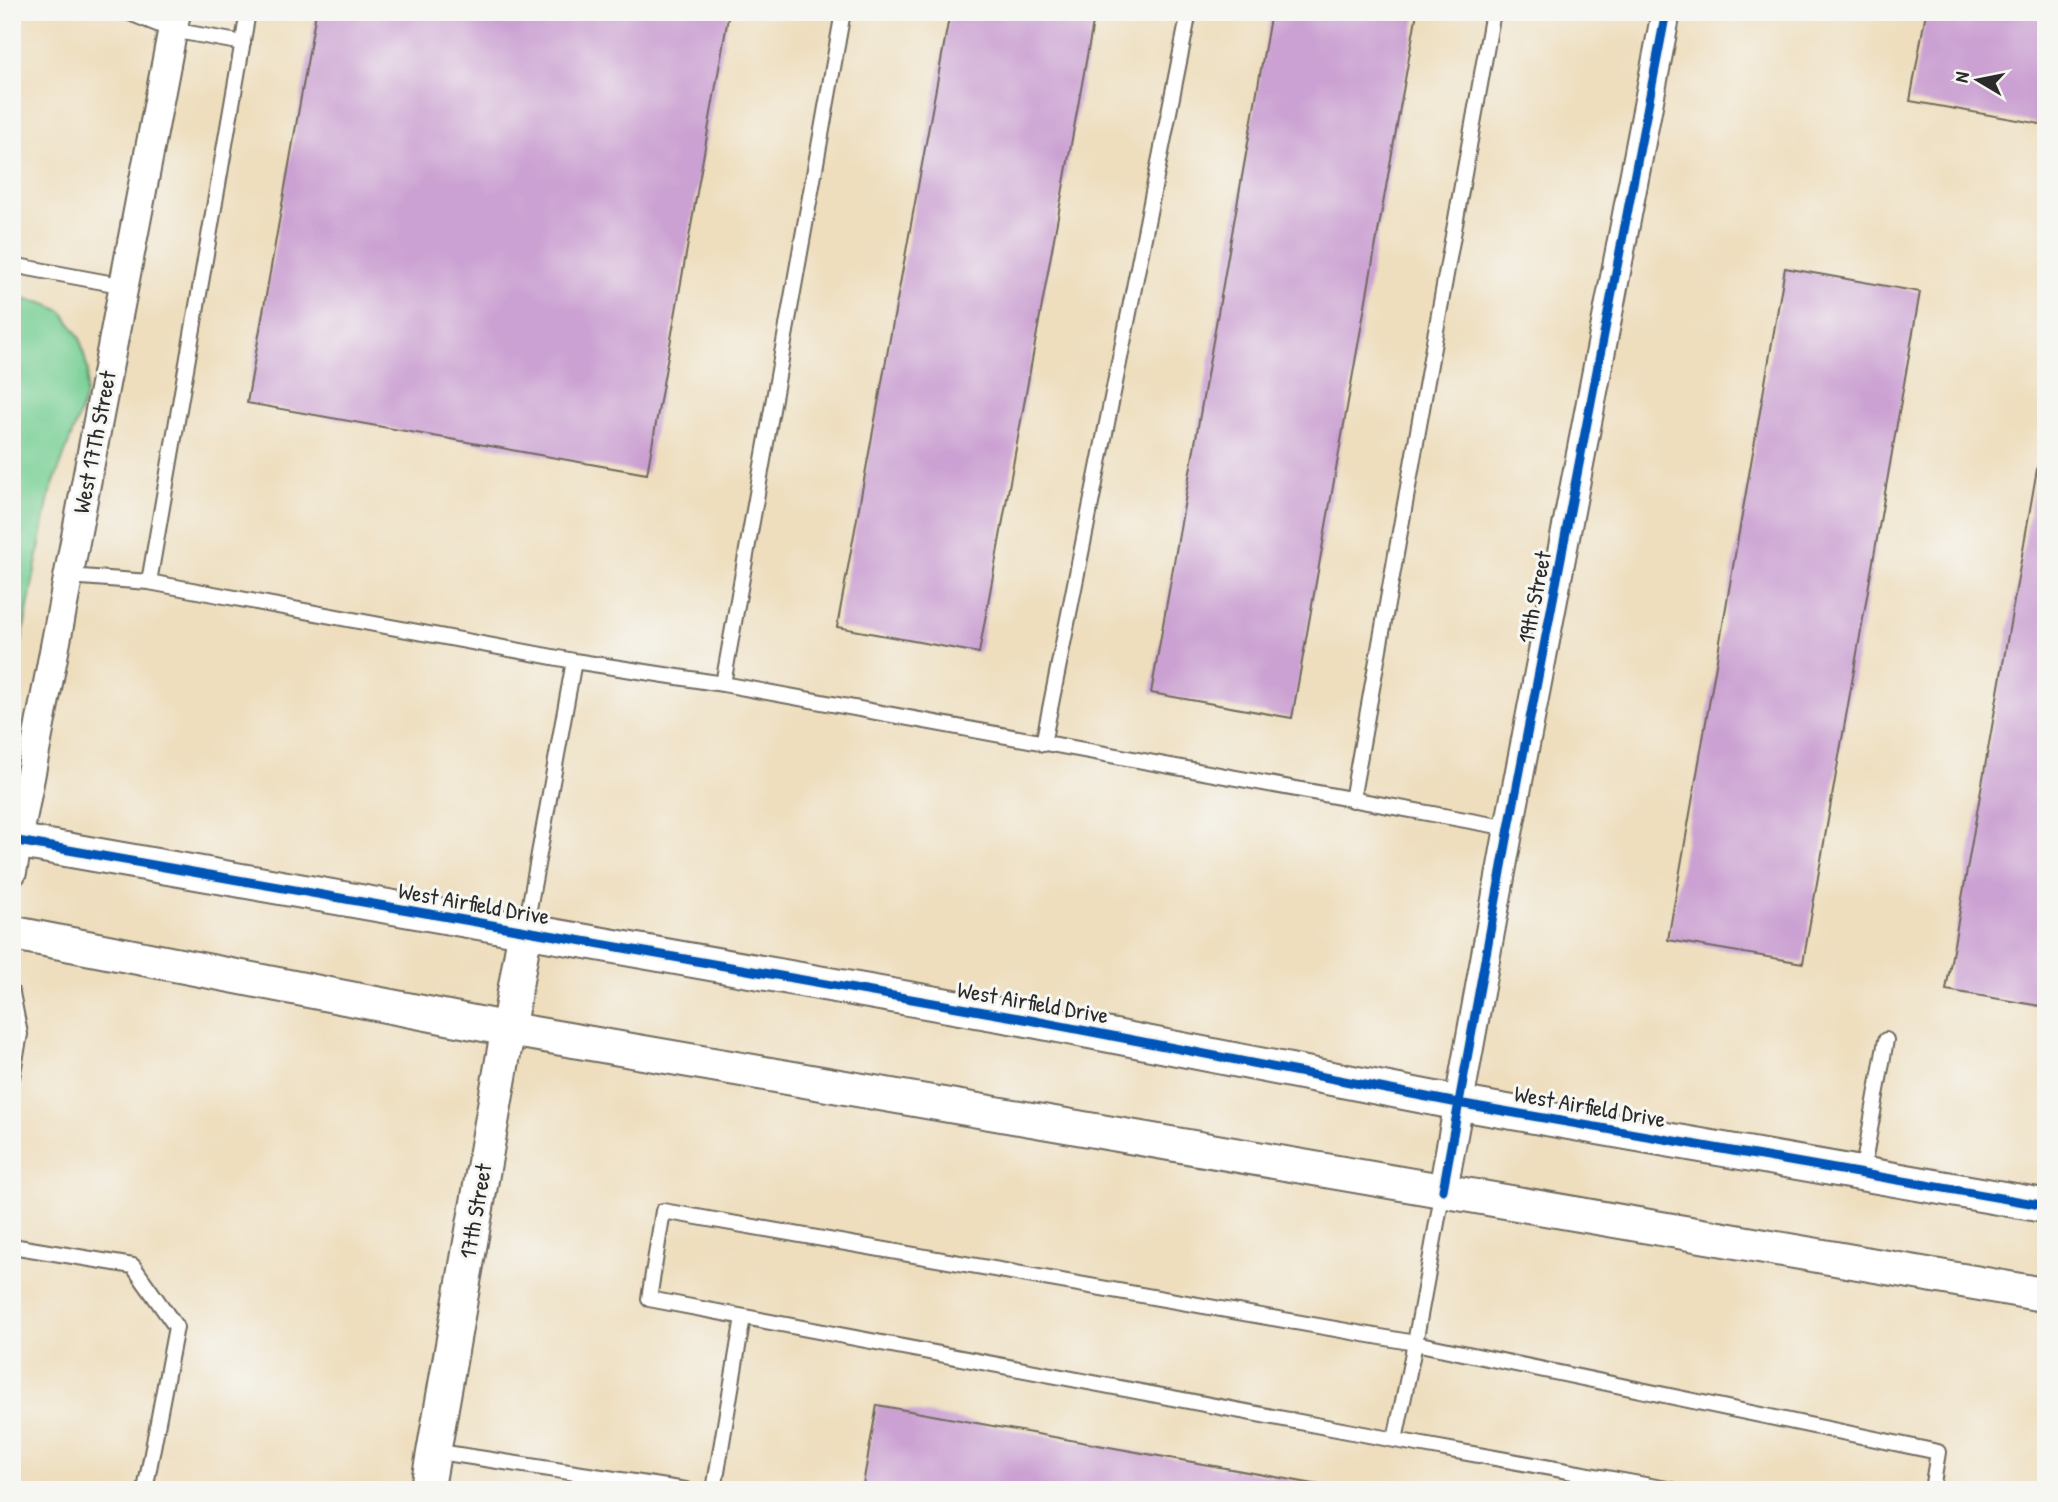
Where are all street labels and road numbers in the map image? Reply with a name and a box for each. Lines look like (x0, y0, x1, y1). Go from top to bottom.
street label: West 17Th Street (65, 367, 123, 516)
street label: 19th Street (1510, 547, 1558, 646)
street label: West Airfield Drive (396, 874, 552, 932)
street label: West Airfield Drive (955, 973, 1111, 1031)
street label: West Airfield Drive (1512, 1077, 1668, 1135)
street label: 17th Street (451, 1160, 499, 1261)

